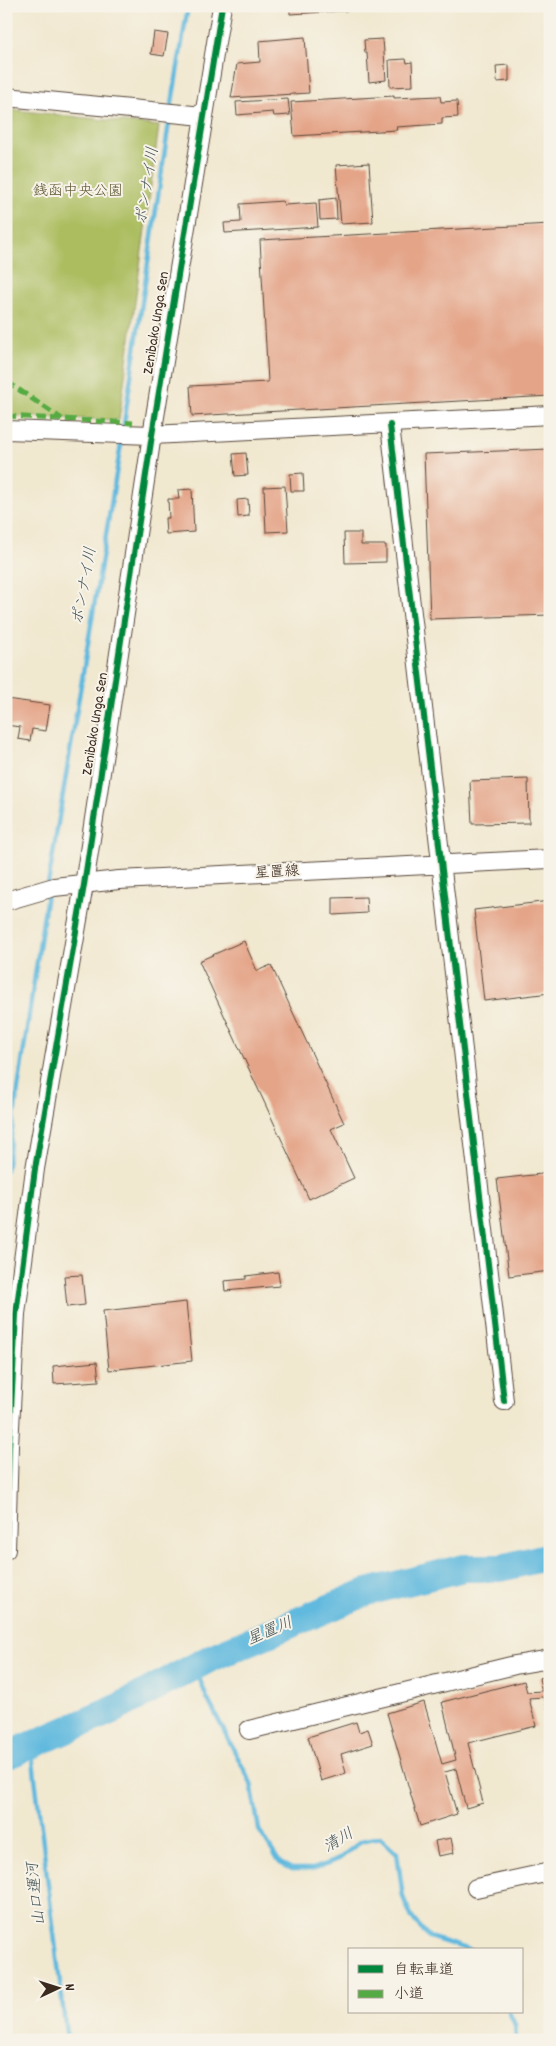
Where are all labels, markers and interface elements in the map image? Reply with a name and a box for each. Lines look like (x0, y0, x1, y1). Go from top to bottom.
water label: ポンナイ川 (130, 145, 166, 227)
park label: 銭函中央公園 (33, 181, 123, 203)
street label: Zenibako Unga Sen (138, 270, 176, 376)
water label: ポンナイ川 (67, 545, 103, 627)
street label: Zenibako Unga Sen (77, 671, 115, 777)
street label: 星置線 (254, 861, 300, 885)
water label: 星置川 (243, 1612, 297, 1652)
water label: 清川 (319, 1823, 359, 1859)
water label: 山口運河 (21, 1859, 52, 1927)
legend (348, 1948, 524, 2014)
text: 自転車道 (394, 1960, 454, 1982)
north arrow (32, 1964, 82, 2014)
text: N (59, 1983, 79, 1991)
text: 小道 (394, 1984, 424, 2006)

